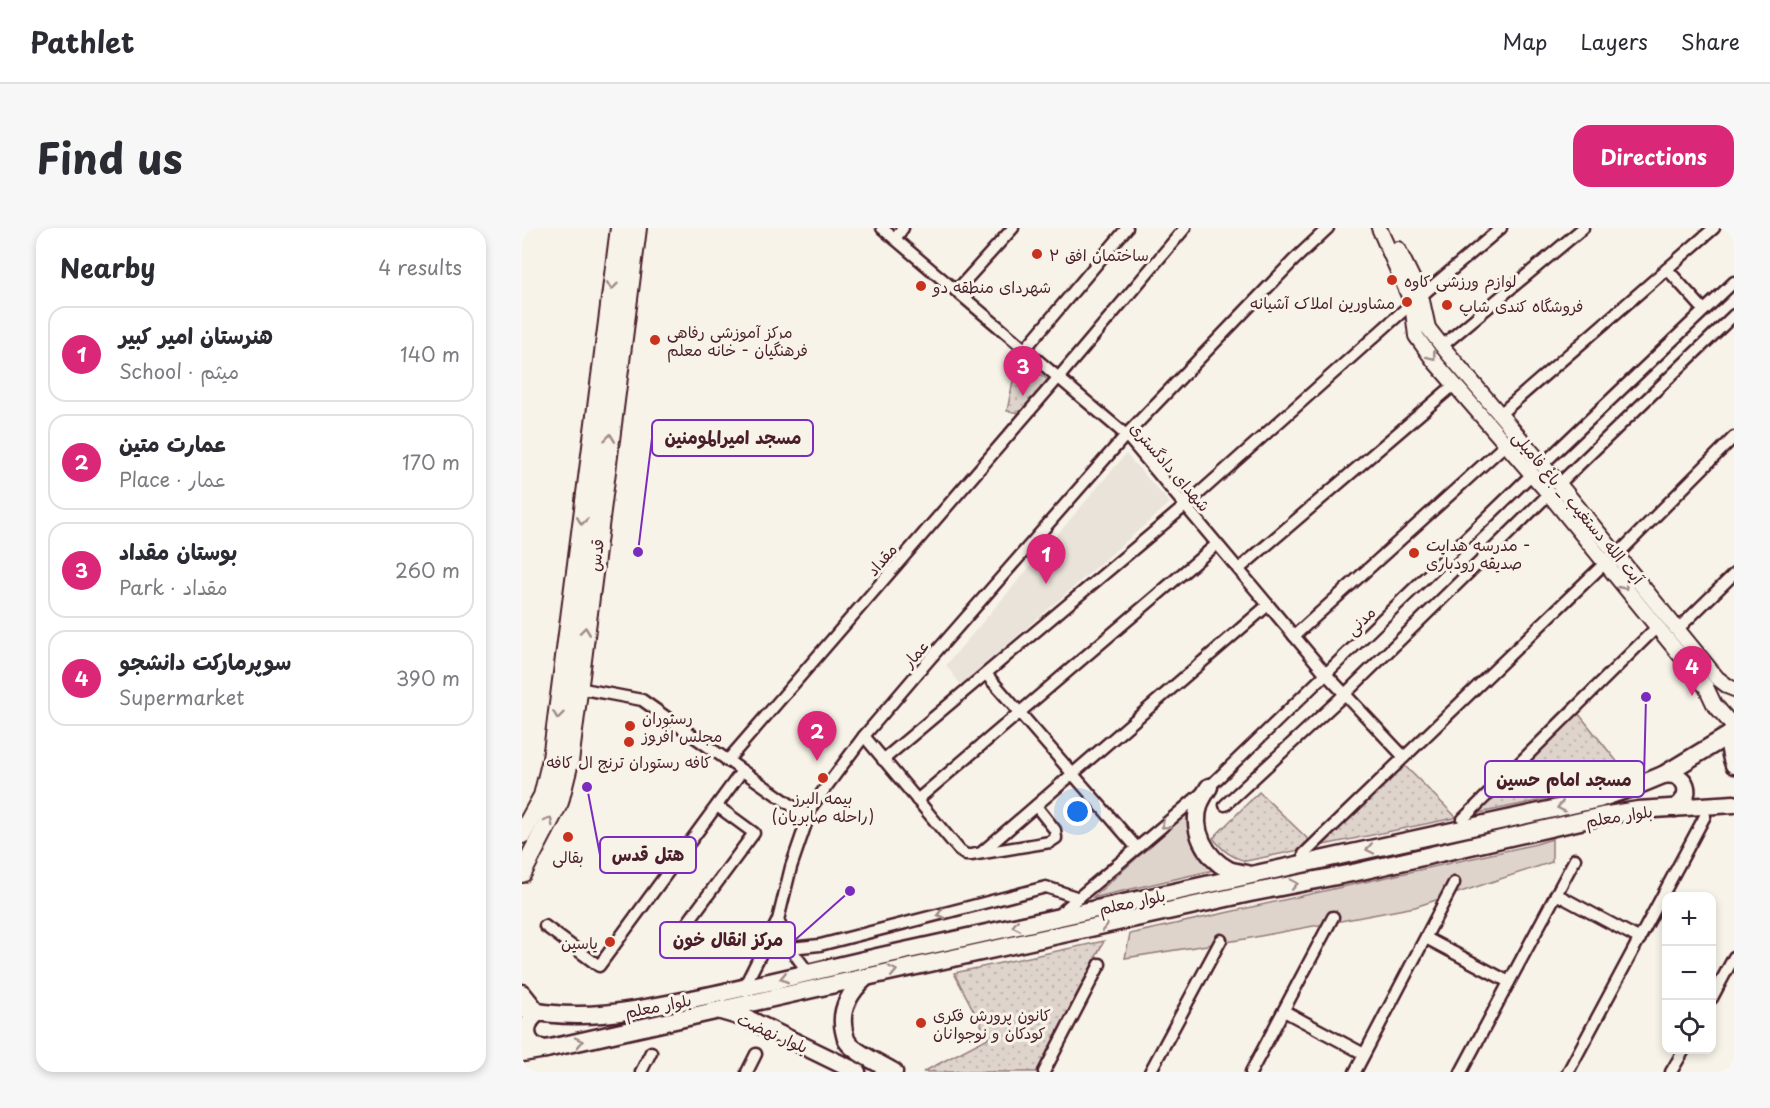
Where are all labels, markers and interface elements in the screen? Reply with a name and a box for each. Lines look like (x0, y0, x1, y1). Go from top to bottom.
text: Pathlet (30, 20, 134, 63)
text: Map (1503, 25, 1547, 57)
text: Layers (1580, 25, 1648, 57)
text: Share (1681, 25, 1740, 57)
text: Find us (36, 125, 183, 188)
button: Directions (1573, 125, 1734, 187)
place label: ساختمان افق ۲ (1049, 242, 1149, 266)
marker: ساختمان افق ۲ (1030, 247, 1044, 261)
text: Nearby (60, 248, 155, 287)
text: 4 results (378, 252, 462, 282)
place label: لوازم ورزشی کاوه (1404, 268, 1517, 294)
marker: لوازم ورزشی کاوه (1385, 273, 1399, 287)
place label: شهردای منطقه دو (931, 274, 1051, 298)
marker: شهردای منطقه دو (914, 279, 928, 293)
one-way arrow (607, 281, 619, 291)
place label: مشاورین املاک آشیانه (1250, 290, 1395, 314)
place label: فروشگاه کندی شاپ (1459, 293, 1583, 317)
marker: مشاورین املاک آشیانه (1400, 295, 1414, 309)
marker: فروشگاه کندی شاپ (1440, 298, 1454, 312)
text: هنرستان امیر کبیر (119, 318, 273, 351)
place label: مرکز آموزشی رفاهی فرهنگیان - خانه معلم (667, 319, 808, 363)
marker: مرکز آموزشی رفاهی فرهنگیان - خانه معلم (648, 333, 662, 347)
text: 1 (77, 339, 86, 369)
text: 140 m (400, 339, 460, 369)
pin: 3 (1004, 346, 1042, 396)
one-way arrow (1424, 350, 1435, 361)
text: School · میثم (119, 356, 239, 386)
street label: شهدای دادگستری (1125, 416, 1217, 516)
callout: مسجد امیرالمومنین (652, 420, 813, 456)
text: مسجد امیرالمومنین (665, 423, 801, 450)
street label: آیت الله دستغیب _ باغ فامیلی (1507, 425, 1651, 590)
text: عمارت متین (119, 426, 227, 459)
one-way arrow (603, 433, 616, 442)
text: 2 (74, 447, 89, 477)
text: 170 m (402, 447, 460, 477)
text: Place · عمار (119, 464, 227, 494)
one-way arrow (577, 517, 589, 526)
place label: مدرسه هدایت - صدیقه رودباری (1426, 532, 1530, 574)
text: بوستان مقداد (119, 534, 237, 567)
pin: 1 (1026, 534, 1066, 584)
street label: قدس (581, 537, 609, 573)
street label: مقداد (860, 538, 902, 580)
marker: مدرسه هدایت - صدیقه رودباری (1407, 546, 1421, 560)
text: 3 (75, 555, 88, 585)
text: 260 m (395, 555, 460, 585)
text: Park · مقداد (119, 572, 228, 602)
one-way arrow (1617, 579, 1628, 590)
street label: مدنی (1340, 600, 1380, 640)
one-way arrow (579, 626, 591, 636)
street label: عمار (895, 634, 934, 673)
text: سوپرمارکت دانشجو (119, 644, 291, 677)
pin: 4 (1672, 646, 1712, 696)
text: 4 (75, 663, 88, 693)
text: 390 m (396, 663, 460, 693)
text: Supermarket (119, 682, 245, 712)
place label: رستوران مجلس افروز (640, 705, 722, 747)
one-way arrow (552, 710, 564, 719)
pin: 2 (798, 712, 836, 761)
marker: رستوران مجلس افروز (623, 719, 637, 733)
marker: کافه رستوران ترنج ال کافه (622, 735, 636, 749)
place label: کافه رستوران ترنج ال کافه (547, 749, 712, 773)
callout: مسجد امام حسین (1485, 761, 1644, 797)
text: مسجد امام حسین (1496, 765, 1632, 794)
marker: بیمه البرز (راحله صابریان) (816, 771, 830, 785)
place label: بیمه البرز (راحله صابریان) (772, 785, 874, 827)
your location (1063, 797, 1092, 826)
street label: بلوار معلم (1584, 798, 1654, 834)
one-way arrow (1556, 800, 1566, 813)
one-way arrow (541, 817, 553, 828)
one-way arrow (1161, 818, 1172, 829)
marker: بقالی (561, 830, 575, 844)
callout: هتل قدس (600, 837, 696, 873)
text: هتل قدس (612, 840, 685, 867)
one-way arrow (1365, 841, 1375, 854)
place label: بقالی (552, 844, 584, 868)
one-way arrow (1289, 878, 1299, 891)
street label: بلوار معلم (1097, 882, 1168, 922)
map controls (1662, 892, 1716, 1054)
button: + (1662, 892, 1716, 946)
one-way arrow (937, 907, 947, 920)
one-way arrow (1011, 919, 1021, 932)
one-way arrow (1098, 919, 1108, 932)
callout: مرکز انقال خون (660, 922, 795, 958)
text: مرکز انقال خون (673, 925, 783, 952)
place label: یاسین (561, 930, 598, 954)
marker: یاسین (603, 935, 617, 949)
button: − (1662, 946, 1716, 1000)
one-way arrow (887, 965, 897, 978)
one-way arrow (780, 971, 790, 984)
street label: بلوار معلم (623, 987, 694, 1025)
button: locate (1662, 1000, 1716, 1054)
place label: کانون پرورش فکری کودکان و نوجوانان (933, 1002, 1051, 1044)
street label: بلوار نهضت (734, 1006, 812, 1058)
marker: کانون پرورش فکری کودکان و نوجوانان (914, 1016, 928, 1030)
one-way arrow (574, 1036, 584, 1049)

